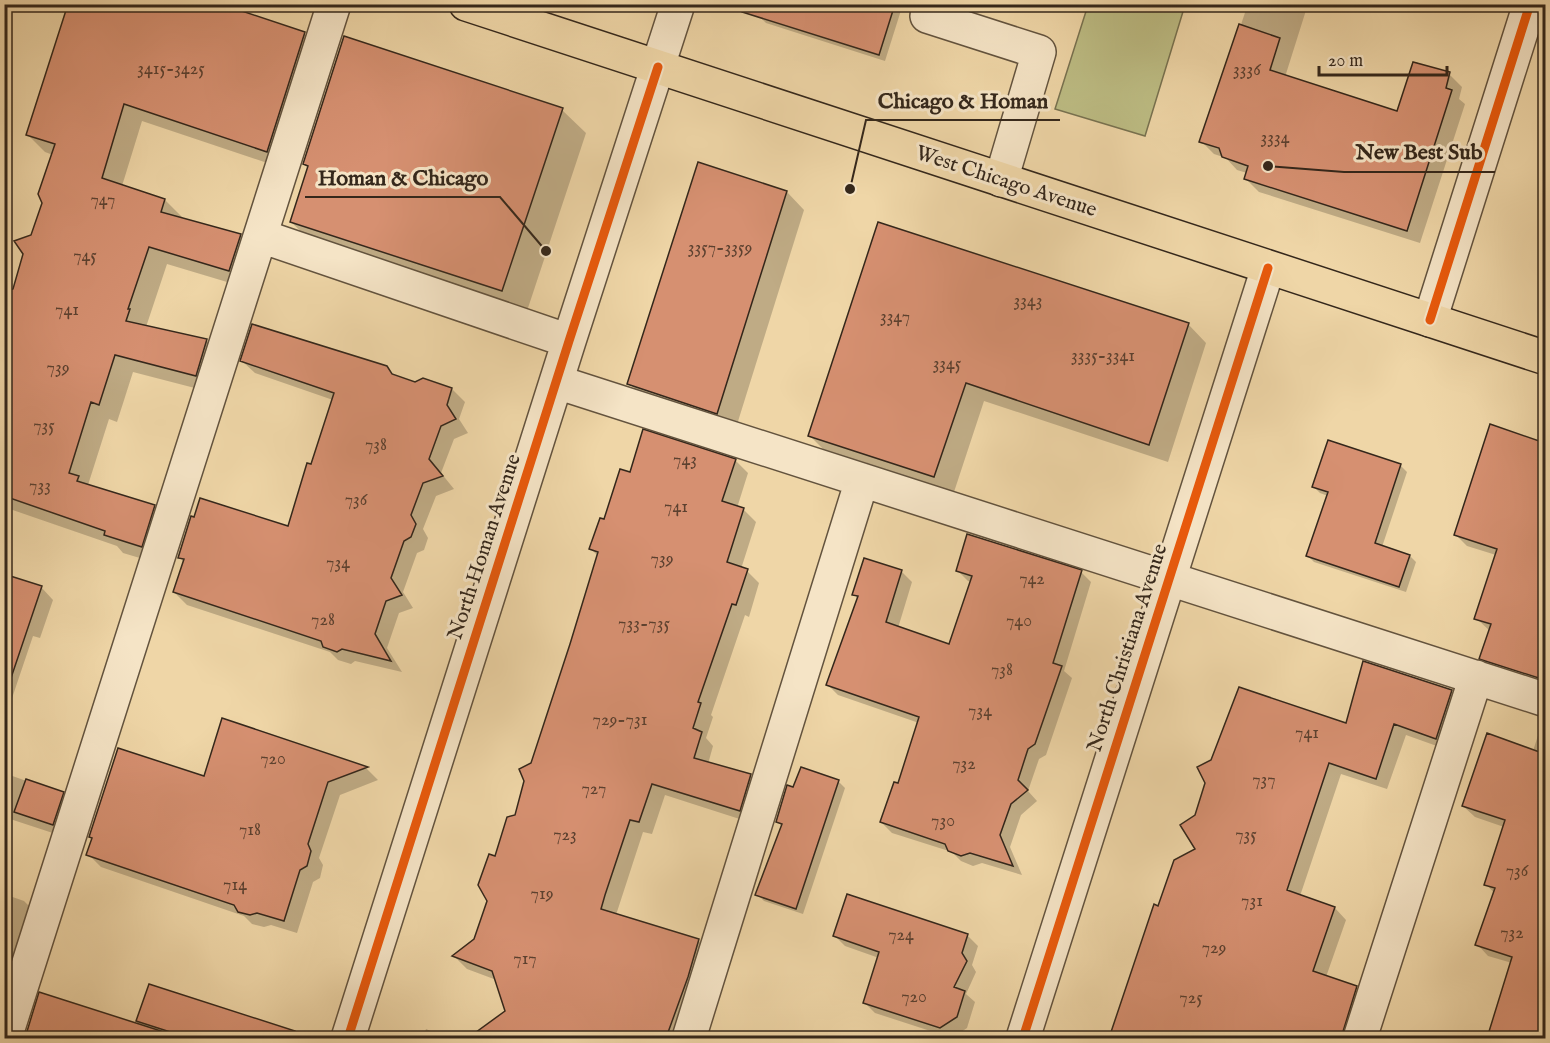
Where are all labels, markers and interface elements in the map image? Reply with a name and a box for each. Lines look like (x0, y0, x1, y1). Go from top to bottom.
scale bar (1319, 39, 1446, 77)
text: 20 m (1328, 50, 1363, 73)
house number: 3415-3425 (137, 58, 205, 81)
house number: 3336 (1233, 59, 1261, 82)
callout: Chicago & Homan (866, 80, 1060, 120)
text: Chicago & Homan (878, 88, 1049, 116)
house number: 3334 (1261, 127, 1290, 150)
callout: New Best Sub (1344, 132, 1495, 172)
text: New Best Sub (1355, 139, 1483, 167)
street label: West Chicago Avenue (912, 140, 1100, 224)
callout: Homan & Chicago (305, 157, 500, 197)
text: Homan & Chicago (318, 165, 488, 193)
house number: 747 (90, 189, 116, 212)
house number: 3357-3359 (688, 237, 752, 260)
house number: 745 (73, 245, 97, 268)
house number: 3343 (1014, 290, 1043, 313)
house number: 741 (55, 299, 79, 322)
house number: 3347 (880, 306, 910, 329)
house number: 3335-3341 (1071, 345, 1135, 368)
house number: 3345 (933, 353, 962, 376)
house number: 739 (46, 357, 70, 380)
house number: 735 (33, 415, 55, 438)
house number: 738 (365, 434, 387, 457)
house number: 743 (673, 449, 697, 472)
street label: North Homan Avenue (442, 450, 528, 643)
house number: 733 (29, 475, 51, 498)
house number: 736 (345, 489, 368, 512)
house number: 741 (664, 496, 688, 519)
street label: North Christiana Avenue (1082, 540, 1175, 756)
house number: 739 (650, 548, 674, 571)
house number: 734 (326, 552, 350, 575)
house number: 742 (1019, 568, 1045, 591)
house number: 728 (311, 609, 335, 632)
house number: 740 (1006, 610, 1032, 633)
house number: 733-735 (618, 613, 670, 636)
house number: 738 (991, 659, 1013, 682)
house number: 734 (968, 700, 992, 723)
house number: 729-731 (593, 709, 647, 732)
house number: 741 (1295, 722, 1319, 745)
house number: 720 (260, 748, 286, 771)
house number: 732 (952, 753, 976, 776)
house number: 737 (1252, 769, 1276, 792)
house number: 727 (581, 778, 607, 801)
house number: 730 (931, 810, 955, 833)
house number: 718 (239, 819, 261, 842)
house number: 723 (553, 824, 577, 847)
house number: 735 (1235, 824, 1257, 847)
house number: 736 (1506, 860, 1529, 883)
house number: 714 (223, 874, 247, 897)
house number: 719 (531, 883, 553, 906)
house number: 731 (1241, 890, 1263, 913)
house number: 732 (1500, 922, 1524, 945)
house number: 724 (888, 924, 914, 947)
house number: 729 (1202, 937, 1226, 960)
house number: 717 (513, 948, 537, 971)
house number: 720 (901, 986, 927, 1009)
house number: 725 (1179, 987, 1203, 1010)

